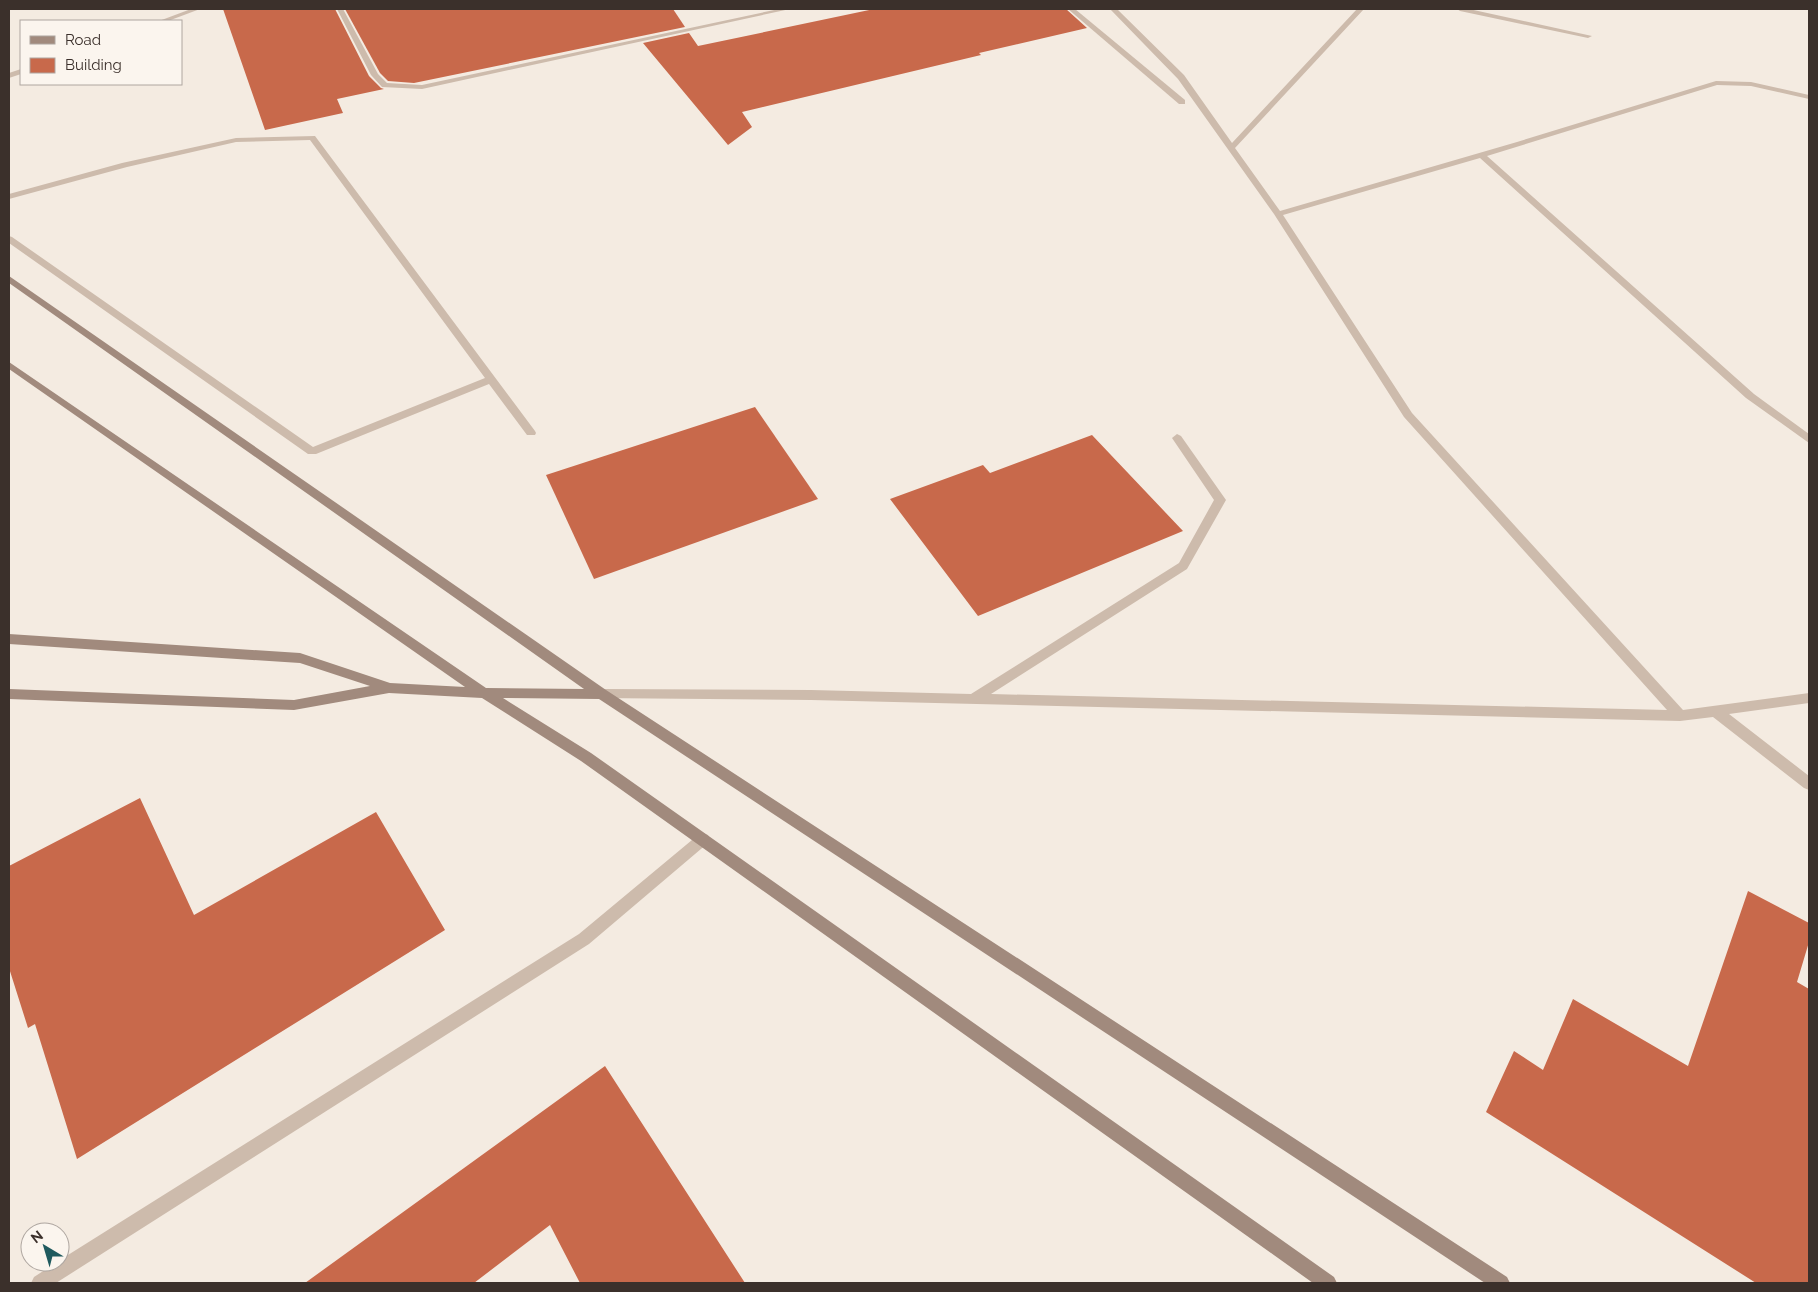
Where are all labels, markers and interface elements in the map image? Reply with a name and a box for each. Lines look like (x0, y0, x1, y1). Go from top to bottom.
legend (20, 20, 182, 85)
text: Road (65, 31, 101, 49)
text: Building (65, 56, 122, 74)
north arrow (20, 1222, 70, 1272)
text: N (28, 1227, 46, 1246)

